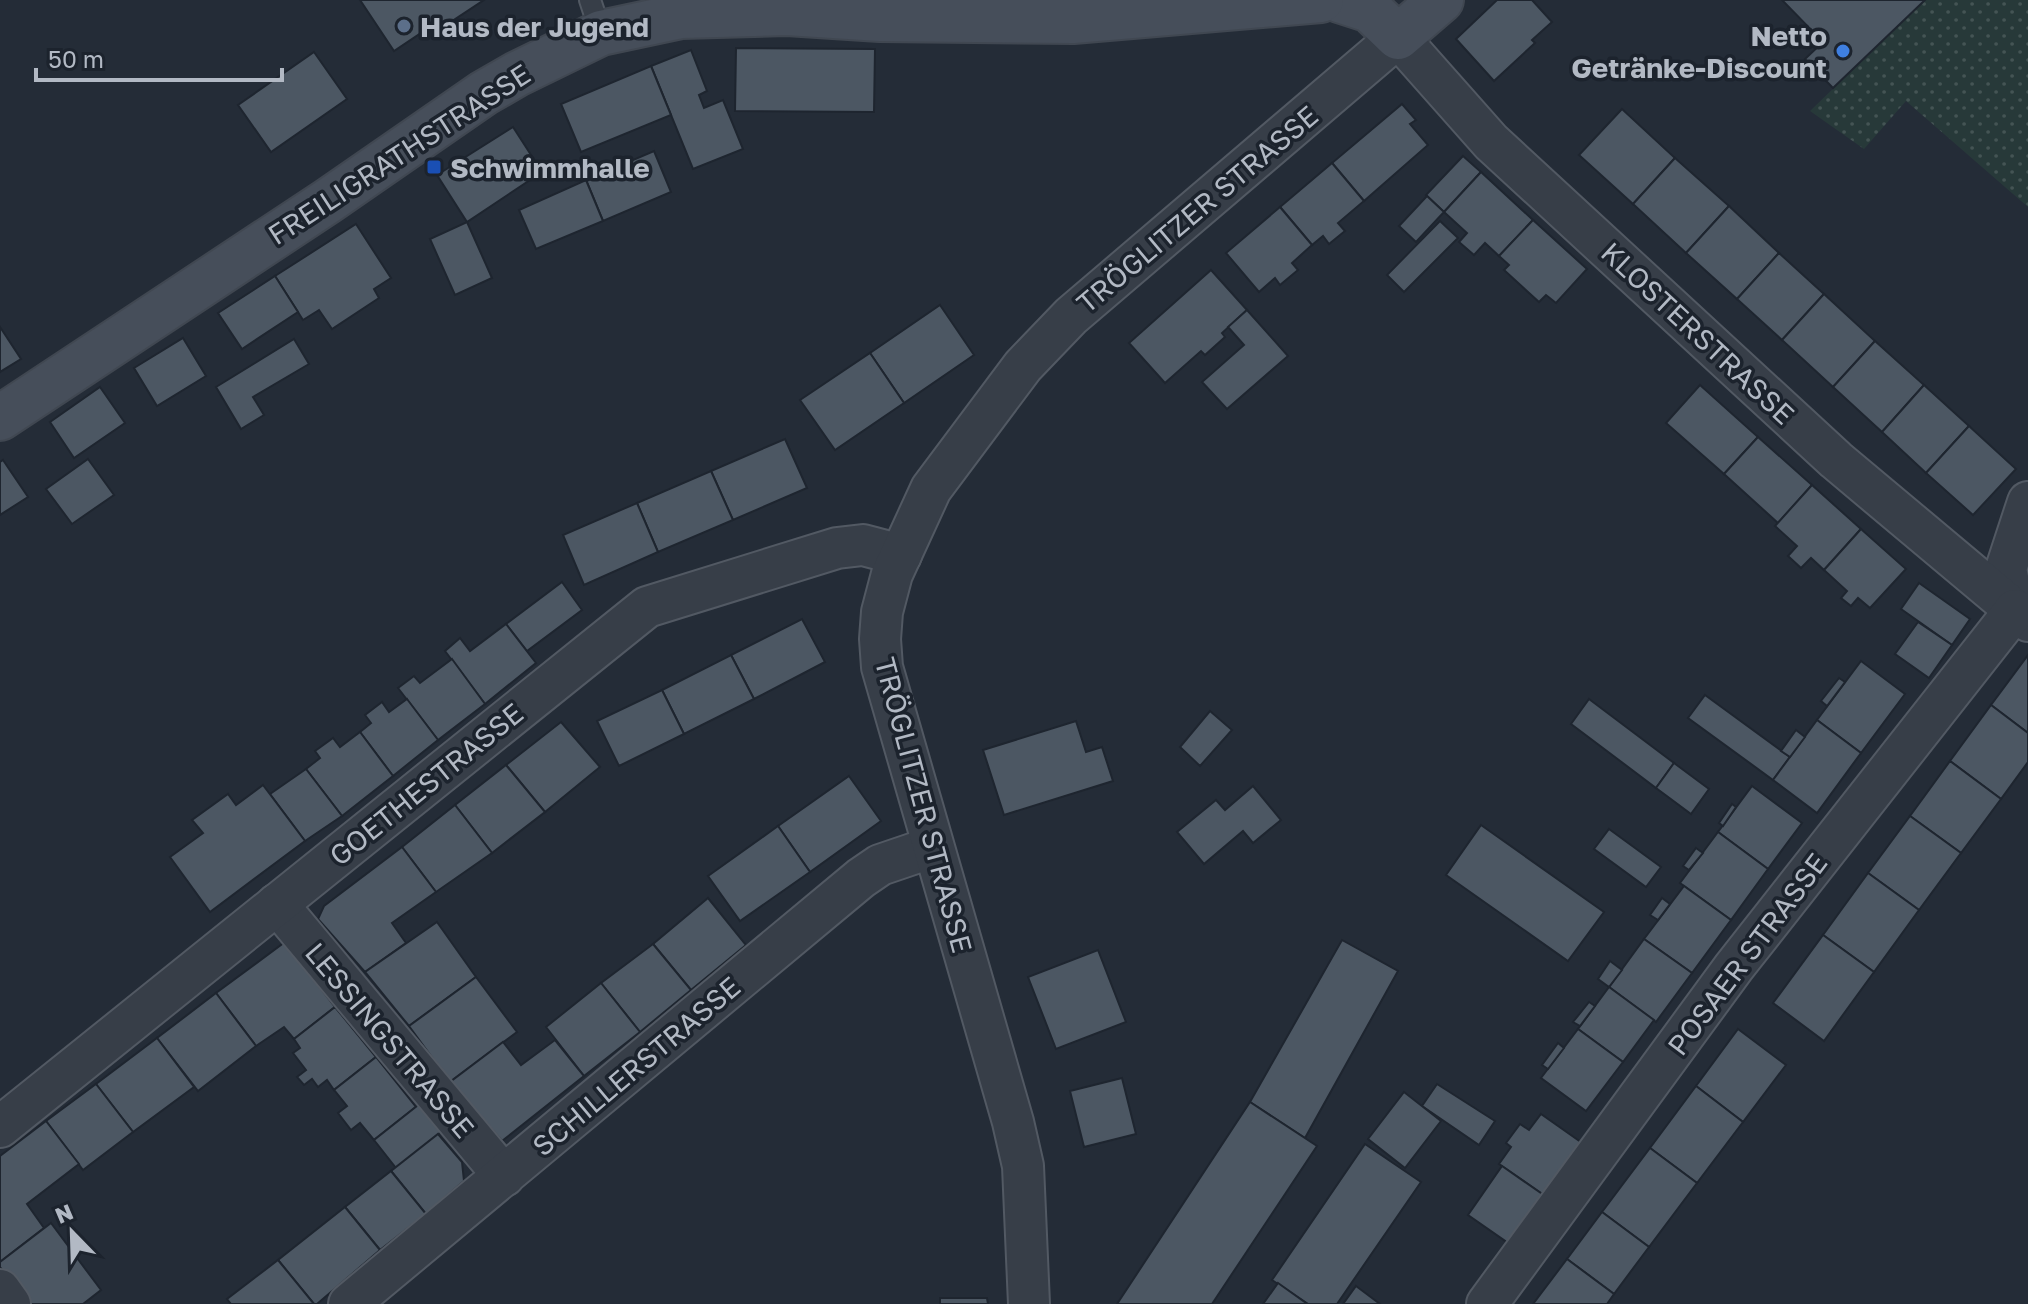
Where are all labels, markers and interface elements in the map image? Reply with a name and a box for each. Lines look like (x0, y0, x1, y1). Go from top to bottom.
place label: Haus der Jugend (420, 10, 649, 43)
marker: Haus der Jugend (395, 17, 413, 35)
place label: Netto Getränke-Discount (1571, 19, 1827, 84)
scale bar (36, 32, 282, 82)
marker: Netto Getränke-Discount (1834, 42, 1852, 60)
text: 50 m (48, 44, 104, 73)
street label: FREILIGRATHSTRASSE (262, 57, 536, 251)
street label: TRÖGLITZER STRASSE (1070, 99, 1324, 319)
place label: Schwimmhalle (450, 151, 650, 184)
marker: Schwimmhalle (425, 158, 443, 176)
street label: KLOSTERSTRASSE (1595, 235, 1801, 431)
street label: TRÖGLITZER STRASSE (869, 654, 979, 956)
street label: GOETHESTRASSE (323, 696, 529, 872)
street label: POSAER STRASSE (1660, 847, 1834, 1061)
street label: LESSINGSTRASSE (299, 936, 481, 1144)
street label: SCHILLERSTRASSE (526, 970, 746, 1162)
north arrow (32, 1192, 112, 1272)
text: N (51, 1197, 77, 1229)

